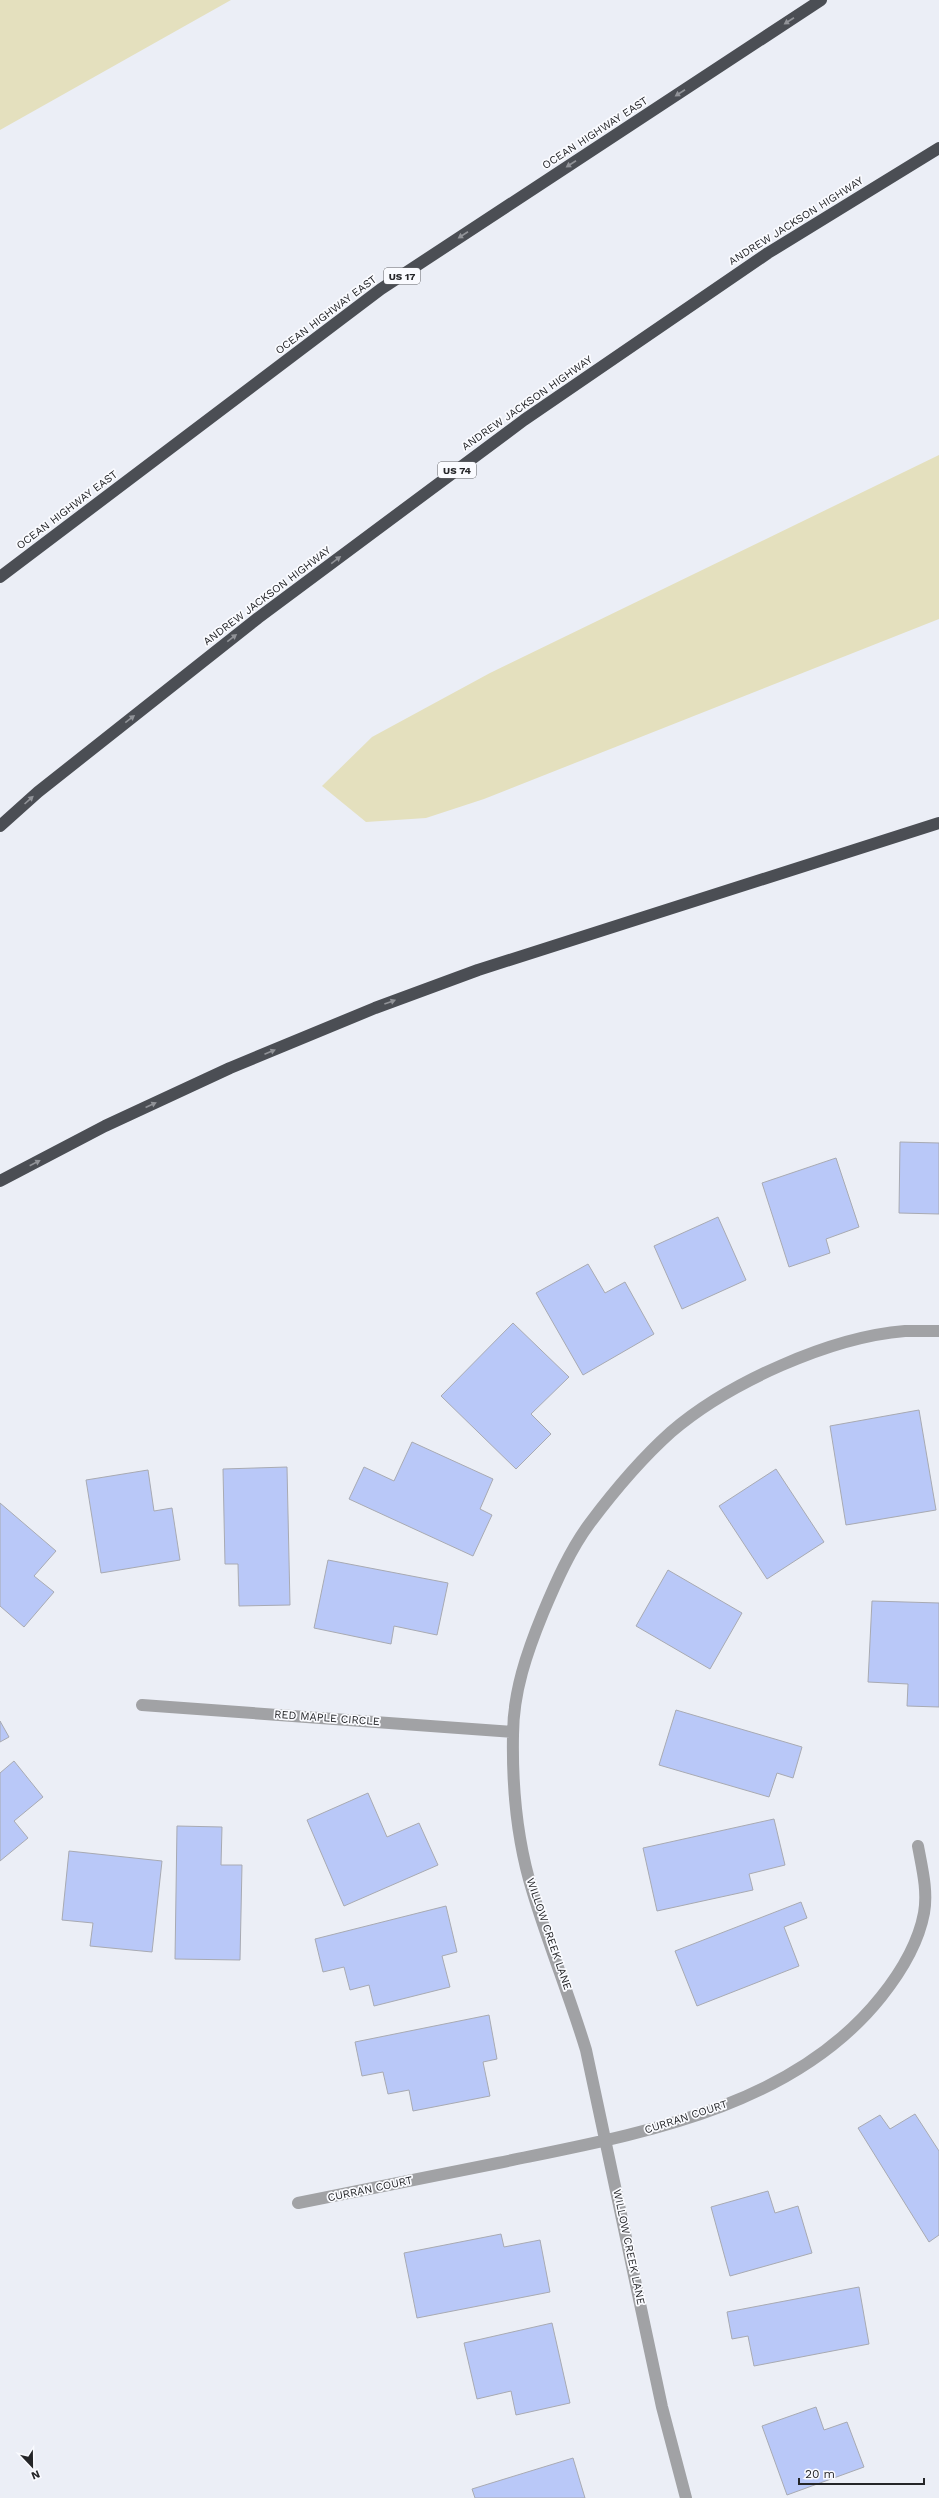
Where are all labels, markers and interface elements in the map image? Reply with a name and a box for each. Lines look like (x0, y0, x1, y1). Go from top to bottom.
one-way arrow (783, 18, 795, 25)
one-way arrow (675, 89, 685, 97)
street label: OCEAN HIGHWAY EAST (540, 94, 650, 172)
one-way arrow (566, 160, 577, 168)
street label: ANDREW JACKSON HIGHWAY (726, 174, 866, 268)
one-way arrow (457, 232, 469, 239)
road number: US 17 (384, 268, 420, 284)
street label: OCEAN HIGHWAY EAST (273, 273, 379, 357)
street label: ANDREW JACKSON HIGHWAY (459, 352, 595, 453)
road number: US 74 (438, 462, 476, 478)
street label: OCEAN HIGHWAY EAST (14, 468, 120, 552)
street label: ANDREW JACKSON HIGHWAY (201, 543, 334, 648)
one-way arrow (331, 556, 341, 564)
one-way arrow (227, 634, 238, 642)
one-way arrow (125, 714, 136, 723)
one-way arrow (24, 795, 34, 805)
one-way arrow (384, 999, 396, 1005)
one-way arrow (264, 1048, 276, 1054)
one-way arrow (145, 1102, 157, 1108)
one-way arrow (29, 1160, 40, 1166)
street label: RED MAPLE CIRCLE (274, 1708, 380, 1728)
street label: WILLOW CREEK LANE (524, 1876, 574, 1992)
street label: CURRAN COURT (643, 2097, 729, 2137)
street label: CURRAN COURT (326, 2174, 414, 2204)
street label: WILLOW CREEK LANE (610, 2188, 648, 2306)
north arrow (12, 2446, 52, 2486)
scale bar (799, 2460, 924, 2486)
text: N (29, 2467, 42, 2482)
text: 20 m (805, 2467, 835, 2481)

